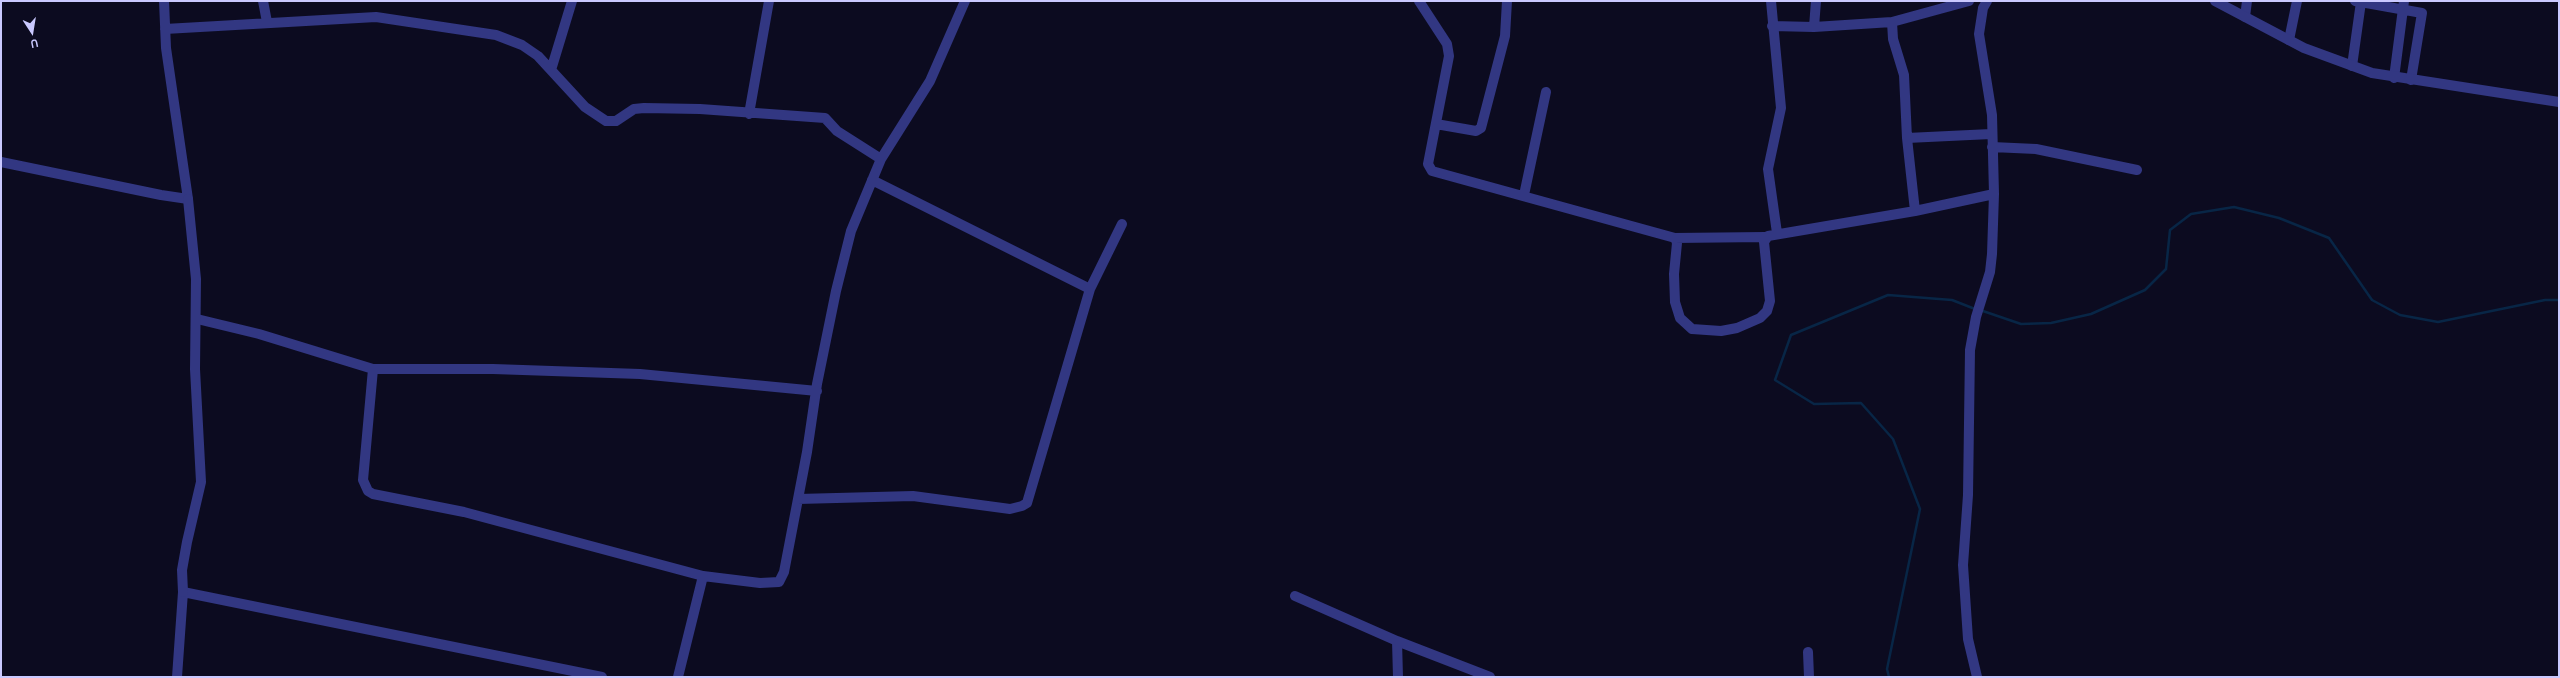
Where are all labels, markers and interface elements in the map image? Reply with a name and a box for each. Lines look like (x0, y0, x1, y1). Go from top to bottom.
north arrow (12, 12, 52, 52)
text: U (29, 36, 40, 51)

